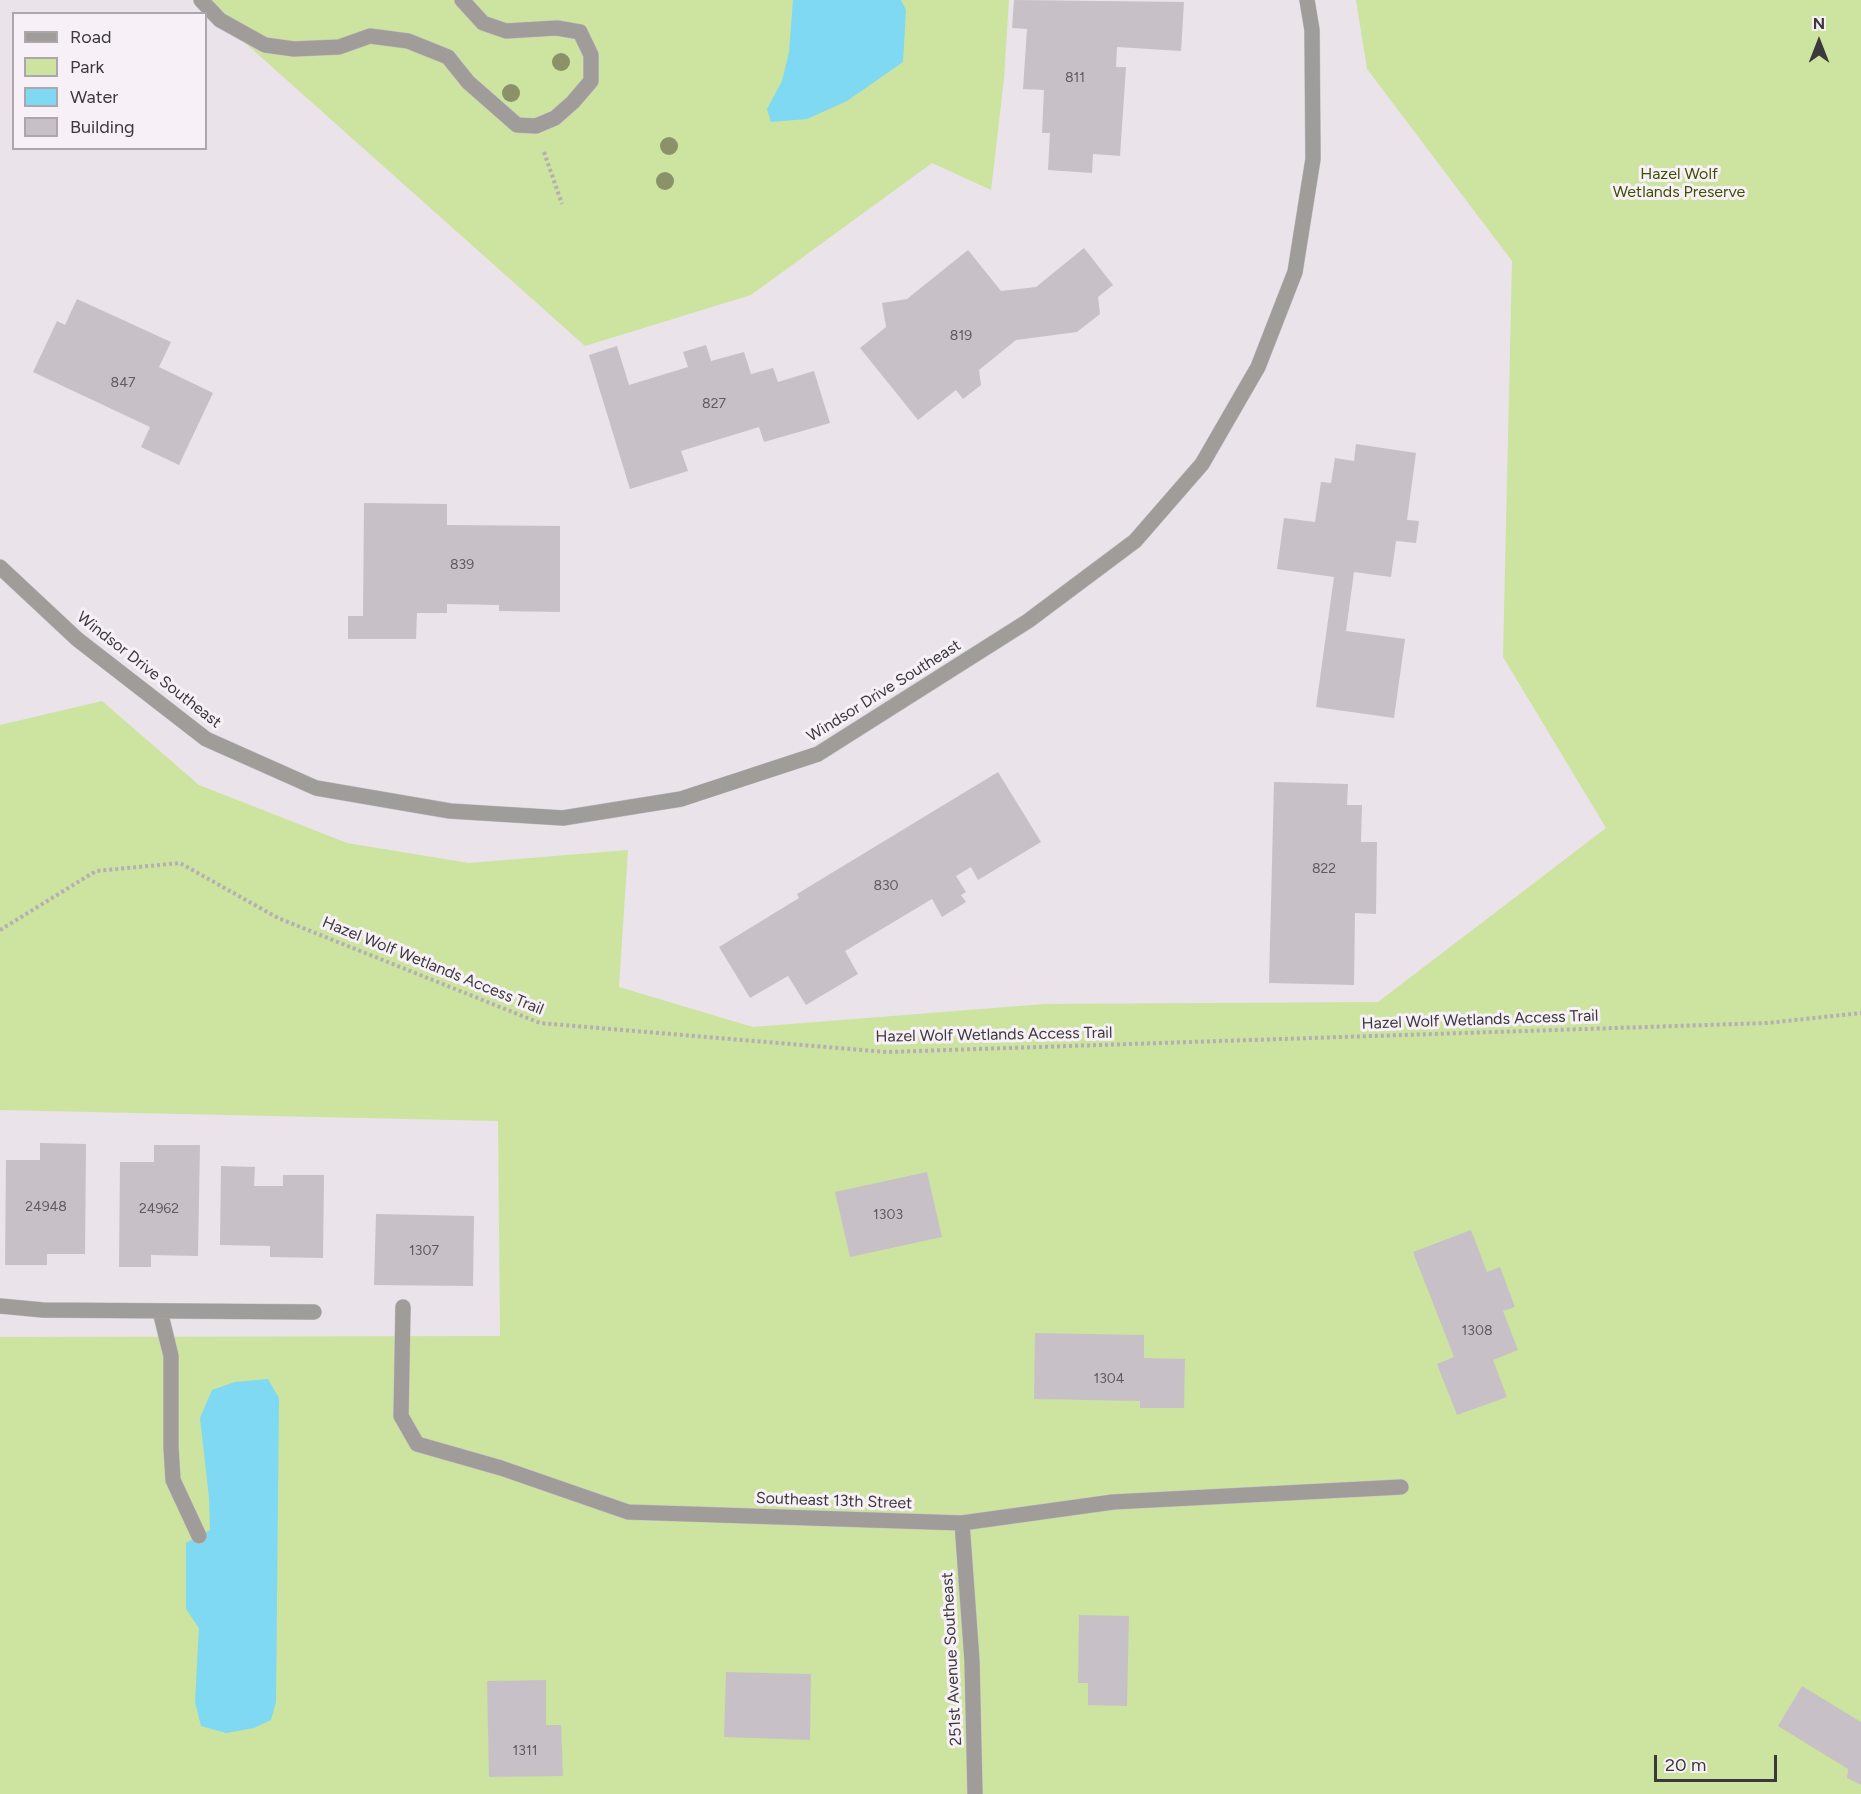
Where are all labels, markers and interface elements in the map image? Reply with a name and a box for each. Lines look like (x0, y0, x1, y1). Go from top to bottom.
legend (12, 12, 207, 150)
north arrow (1789, 12, 1849, 72)
text: N (1813, 14, 1825, 33)
text: Road (70, 26, 111, 48)
text: Park (70, 56, 104, 78)
house number: 811 (1065, 70, 1085, 86)
text: Water (70, 86, 118, 108)
text: Building (70, 116, 135, 138)
park label: Hazel Wolf Wetlands Preserve (1613, 164, 1745, 202)
house number: 819 (950, 328, 972, 344)
house number: 847 (111, 375, 135, 391)
house number: 827 (702, 396, 726, 412)
house number: 839 (450, 557, 474, 573)
street label: Windsor Drive Southeast (73, 608, 225, 732)
street label: Windsor Drive Southeast (804, 636, 964, 746)
house number: 822 (1312, 861, 1336, 877)
house number: 830 (873, 878, 899, 894)
street label: Hazel Wolf Wetlands Access Trail (320, 913, 546, 1019)
street label: Hazel Wolf Wetlands Access Trail (1361, 1006, 1599, 1034)
street label: Hazel Wolf Wetlands Access Trail (875, 1023, 1113, 1047)
house number: 24948 (25, 1199, 67, 1215)
house number: 24962 (139, 1201, 179, 1217)
house number: 1303 (873, 1207, 903, 1223)
house number: 1307 (409, 1243, 439, 1259)
house number: 1308 (1462, 1323, 1492, 1339)
house number: 1304 (1093, 1371, 1125, 1387)
street label: Southeast 13th Street (756, 1489, 912, 1513)
street label: 251st Avenue Southeast (938, 1572, 966, 1746)
house number: 1311 (513, 1743, 537, 1759)
scale bar (1657, 1743, 1780, 1781)
text: 20 m (1665, 1754, 1706, 1776)

